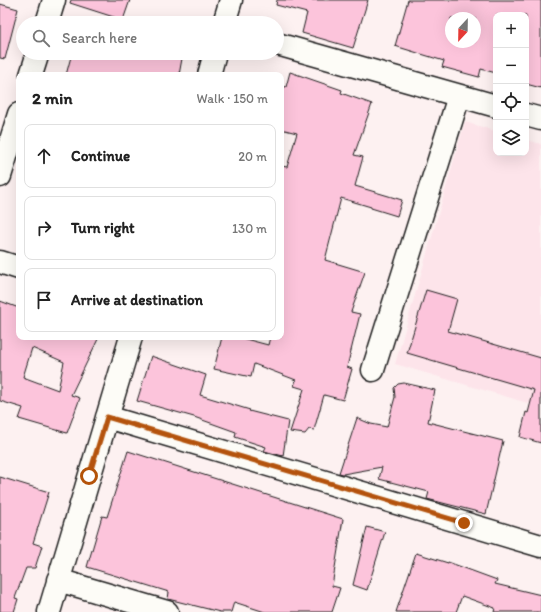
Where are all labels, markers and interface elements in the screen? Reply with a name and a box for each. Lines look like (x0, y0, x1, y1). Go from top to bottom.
north arrow (445, 12, 481, 48)
map controls (493, 12, 529, 156)
button: + (493, 12, 529, 48)
search box (16, 16, 284, 60)
icon: search (30, 27, 52, 49)
text: Search here (62, 29, 137, 47)
button: − (493, 48, 529, 84)
button: locate (493, 84, 529, 120)
text: 2 min (32, 88, 72, 108)
text: Walk · 150 m (197, 91, 268, 106)
button: layers (493, 120, 529, 156)
icon: ahead (33, 145, 55, 167)
text: Continue (71, 147, 130, 165)
text: 20 m (238, 149, 267, 164)
icon: right (33, 217, 55, 239)
text: Turn right (71, 219, 135, 237)
text: 130 m (232, 221, 267, 236)
icon: arrive (33, 289, 55, 311)
text: Arrive at destination (71, 291, 203, 309)
route start (80, 467, 98, 485)
route end (455, 514, 473, 532)

